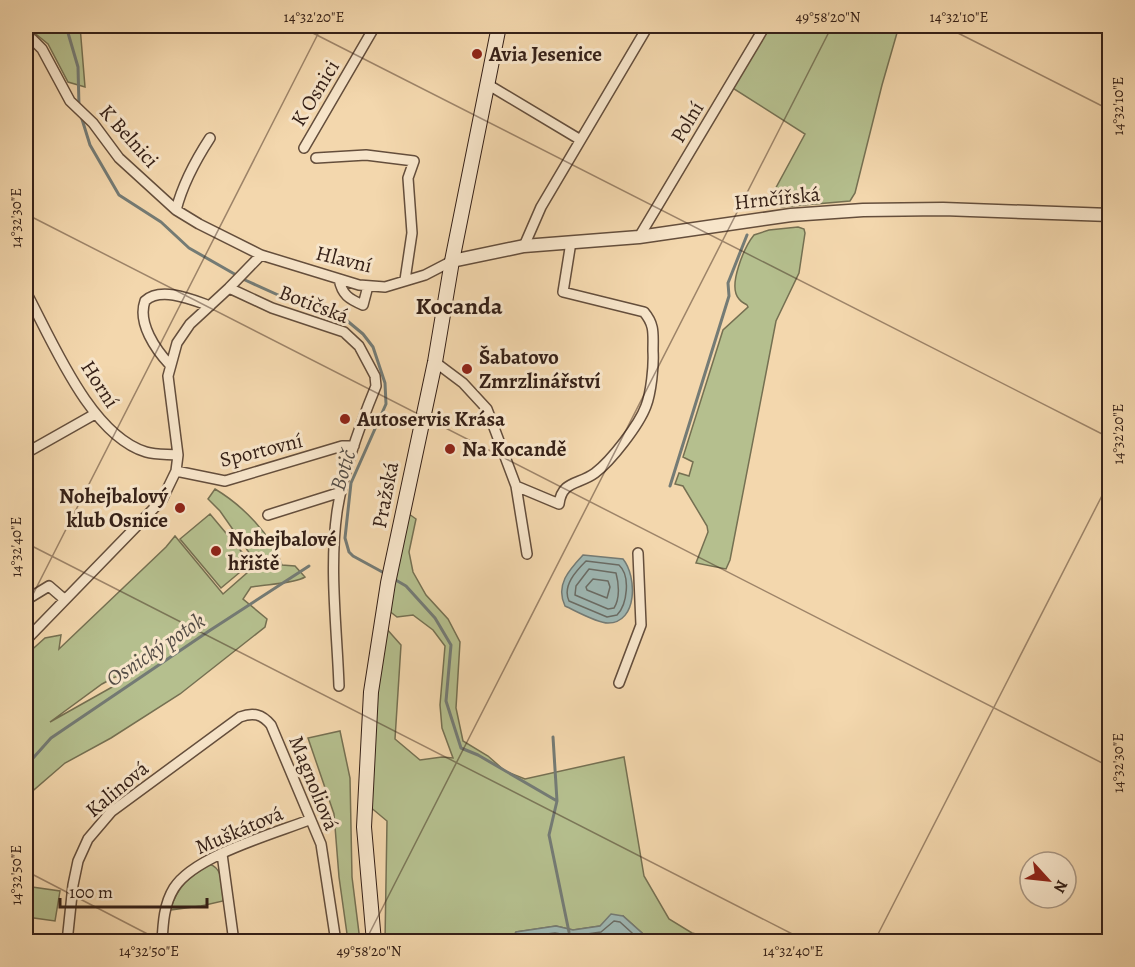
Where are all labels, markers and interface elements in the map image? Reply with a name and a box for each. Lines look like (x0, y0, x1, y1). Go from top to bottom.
text: 14°32'20"E (284, 7, 344, 27)
text: 49°58'20"N (796, 7, 861, 27)
text: 14°32'10"E (930, 7, 988, 27)
place label: Avia Jesenice (488, 40, 602, 68)
marker: Avia Jesenice (470, 47, 484, 61)
street label: K Osnici (284, 55, 346, 131)
text: 14°32'10"E (1108, 77, 1128, 135)
street label: Polní (664, 96, 710, 148)
street label: K Belnici (93, 98, 165, 174)
street label: Hrnčířská (733, 180, 822, 216)
text: 14°32'30"E (6, 188, 26, 248)
street label: Hlavní (313, 239, 375, 280)
street label: Botičská (275, 278, 353, 330)
district label: Kocanda (416, 290, 503, 322)
place label: Šabatovo Zmrzlinářství (479, 343, 601, 395)
street label: Horní (74, 355, 126, 413)
marker: Šabatovo Zmrzlinářství (460, 362, 474, 376)
text: 14°32'20"E (1108, 404, 1128, 464)
place label: Autoservis Krása (356, 405, 506, 433)
marker: Autoservis Krása (338, 412, 352, 426)
street label: Sportovní (217, 426, 305, 474)
place label: Na Kocandě (462, 435, 567, 463)
marker: Na Kocandě (443, 442, 457, 456)
water label: Botič (323, 444, 364, 494)
street label: Pražská (365, 459, 405, 531)
place label: Nohejbalový klub Osnice (59, 482, 169, 534)
marker: Nohejbalový klub Osnice (173, 501, 187, 515)
text: 14°32'40"E (6, 517, 26, 577)
place label: Nohejbalové hřiště (228, 525, 337, 577)
marker: Nohejbalové hřiště (209, 544, 223, 558)
water label: Osnický potok (100, 606, 211, 694)
street label: Magnoliová (282, 731, 346, 835)
text: 14°32'30"E (1108, 733, 1128, 793)
street label: Kalinová (80, 754, 155, 824)
street label: Muškátová (191, 799, 287, 861)
text: 14°32'50"E (6, 845, 26, 905)
north arrow (1018, 850, 1078, 910)
scale bar (60, 871, 207, 909)
text: N (1048, 876, 1073, 897)
text: 100 m (69, 880, 113, 904)
text: 14°32'50"E (119, 941, 179, 961)
text: 49°58'20"N (337, 941, 402, 961)
text: 14°32'40"E (763, 941, 823, 961)

